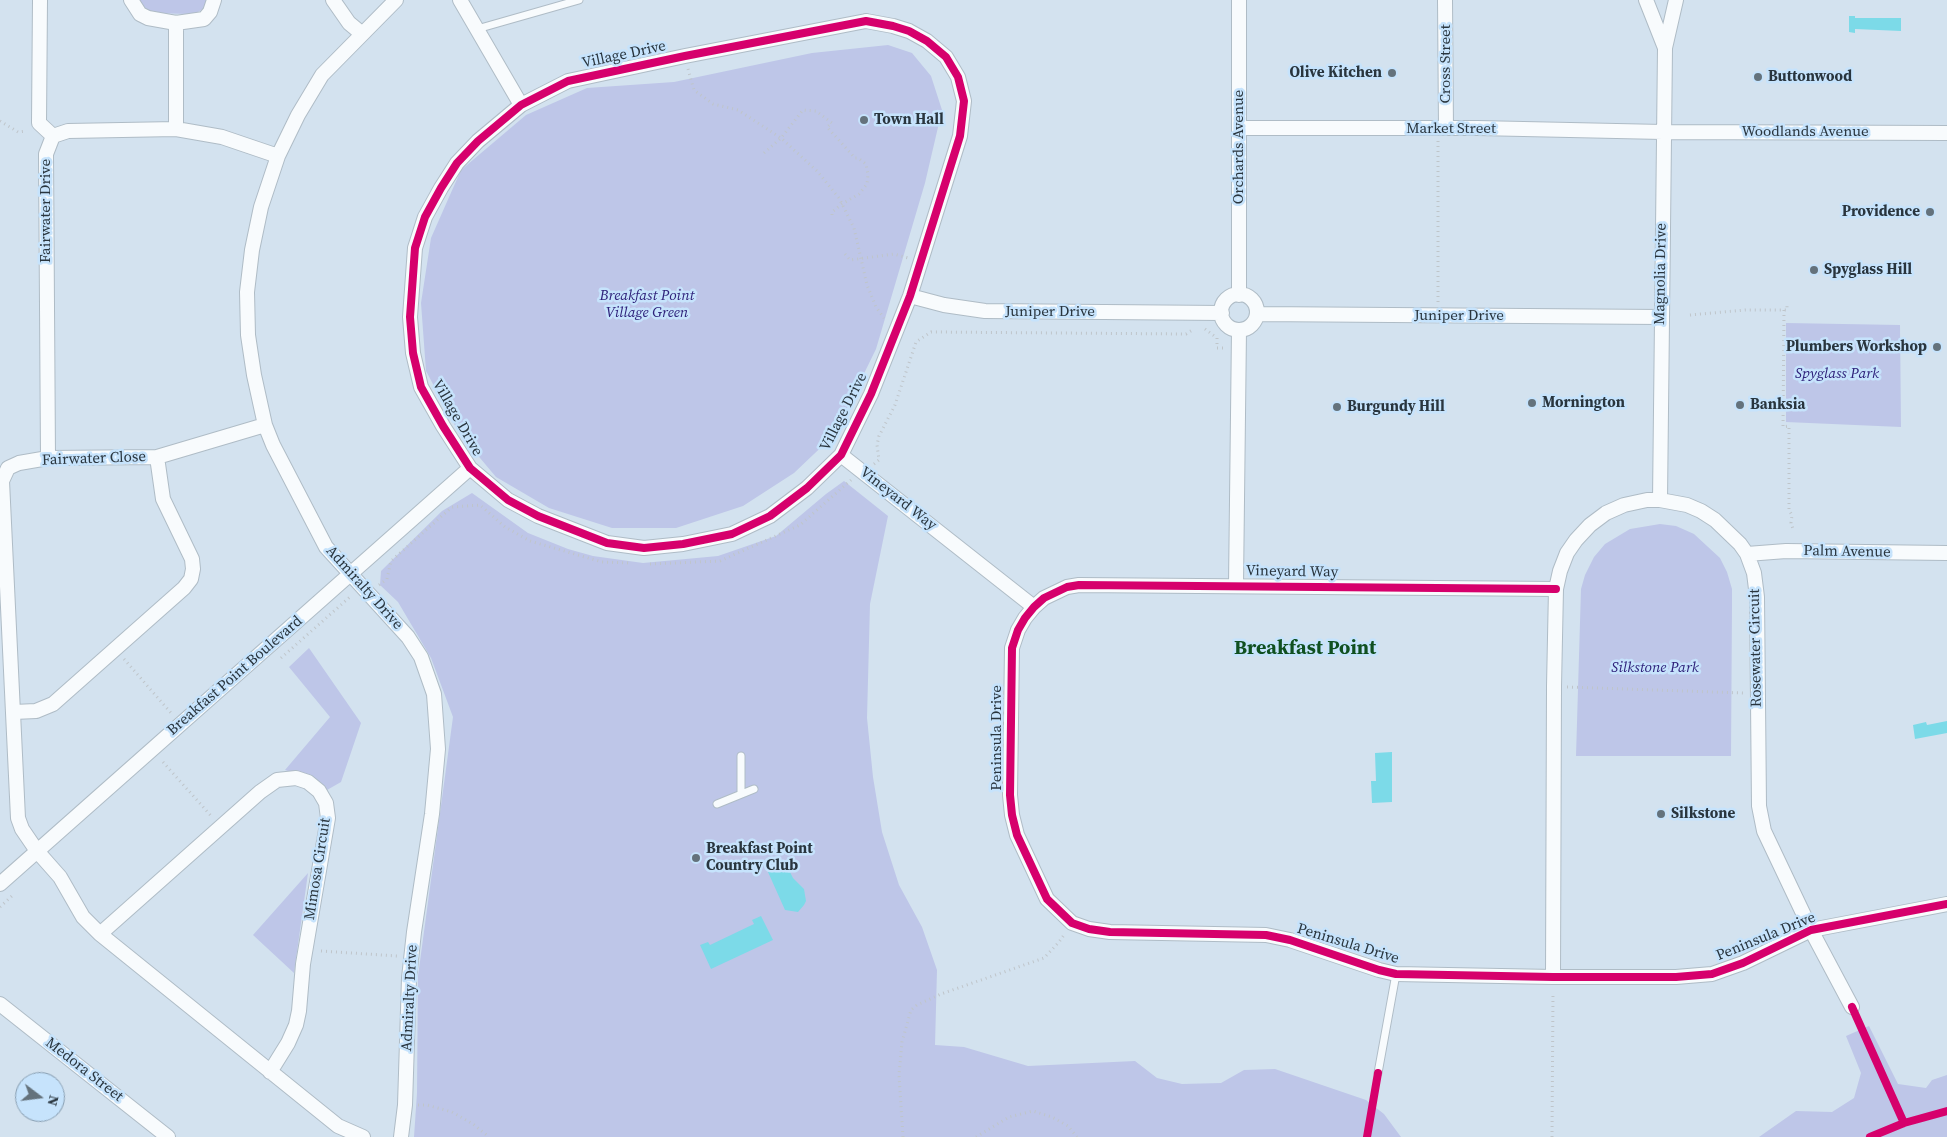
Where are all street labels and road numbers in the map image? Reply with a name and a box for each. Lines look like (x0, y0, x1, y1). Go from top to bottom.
street label: Cross Street (1437, 24, 1455, 104)
street label: Village Drive (580, 37, 668, 73)
street label: Orchards Avenue (1230, 90, 1248, 204)
street label: Market Street (1406, 120, 1496, 138)
street label: Woodlands Avenue (1741, 123, 1869, 141)
street label: Fairwater Drive (37, 159, 55, 263)
street label: Magnolia Drive (1651, 223, 1671, 325)
street label: Juniper Drive (1005, 303, 1095, 321)
street label: Juniper Drive (1414, 307, 1504, 325)
street label: Village Drive (817, 370, 871, 454)
street label: Village Drive (428, 377, 486, 459)
street label: Fairwater Close (42, 448, 146, 470)
street label: Vineyard Way (856, 463, 940, 535)
street label: Admiralty Drive (322, 542, 406, 634)
street label: Palm Avenue (1803, 542, 1891, 562)
street label: Vineyard Way (1246, 562, 1338, 582)
street label: Rosewater Circuit (1746, 589, 1766, 707)
street label: Breakfast Point Boulevard (164, 612, 306, 740)
street label: Peninsula Drive (988, 685, 1006, 791)
street label: Mimosa Circuit (301, 817, 335, 921)
street label: Peninsula Drive (1714, 909, 1818, 965)
street label: Peninsula Drive (1295, 920, 1401, 968)
street label: Admiralty Drive (398, 944, 422, 1052)
street label: Medora Street (42, 1034, 126, 1106)

